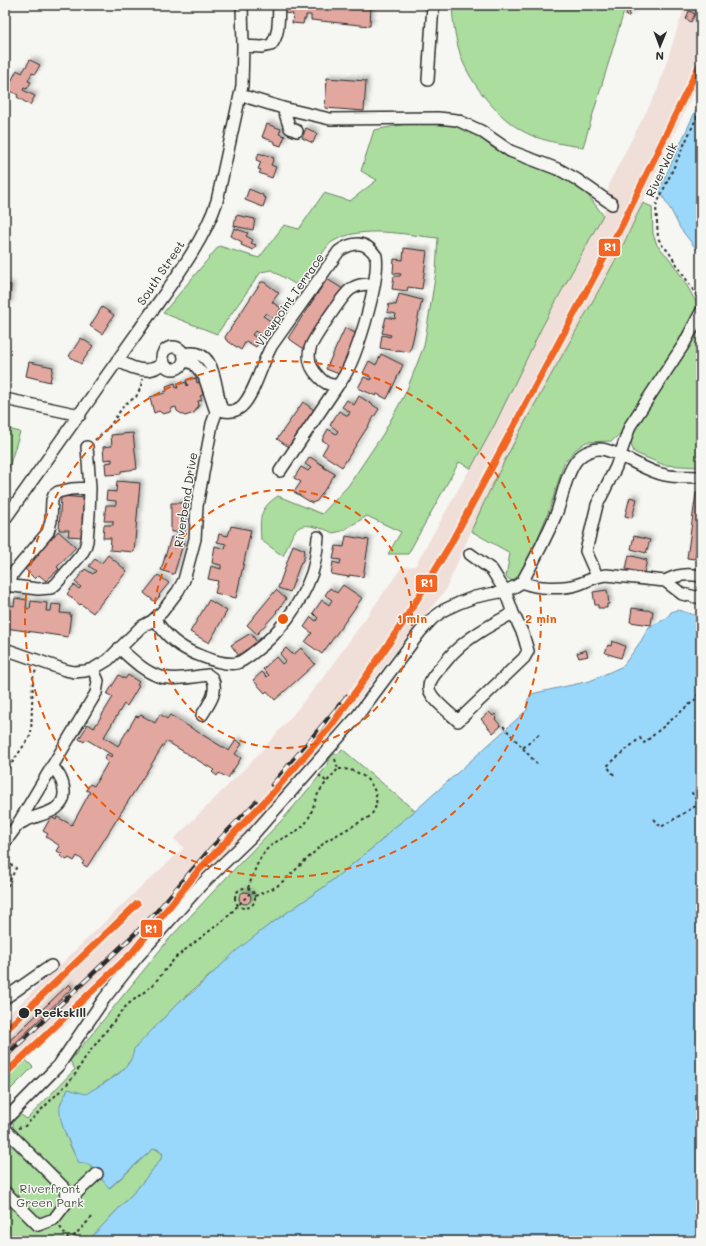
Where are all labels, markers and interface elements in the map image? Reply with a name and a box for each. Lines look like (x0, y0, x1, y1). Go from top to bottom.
north arrow (640, 26, 680, 66)
text: N (656, 49, 664, 64)
street label: RiverWalk (641, 140, 681, 199)
street label: South Street (133, 237, 188, 308)
line badge: R1 (598, 238, 621, 257)
text: R1 (604, 239, 616, 254)
street label: Viewpoint Terrace (251, 250, 327, 349)
street label: Riverbend Drive (170, 451, 200, 549)
line badge: R1 (415, 574, 438, 593)
text: R1 (421, 575, 433, 590)
text: 1 min (397, 610, 427, 626)
text: 2 min (525, 610, 557, 626)
centre of rings (276, 612, 290, 626)
line badge: R1 (140, 919, 163, 938)
text: R1 (145, 921, 157, 936)
place label: Peekskill (34, 1004, 86, 1020)
marker: Peekskill (17, 1006, 31, 1020)
park label: Riverfront Green Park (16, 1180, 84, 1210)

